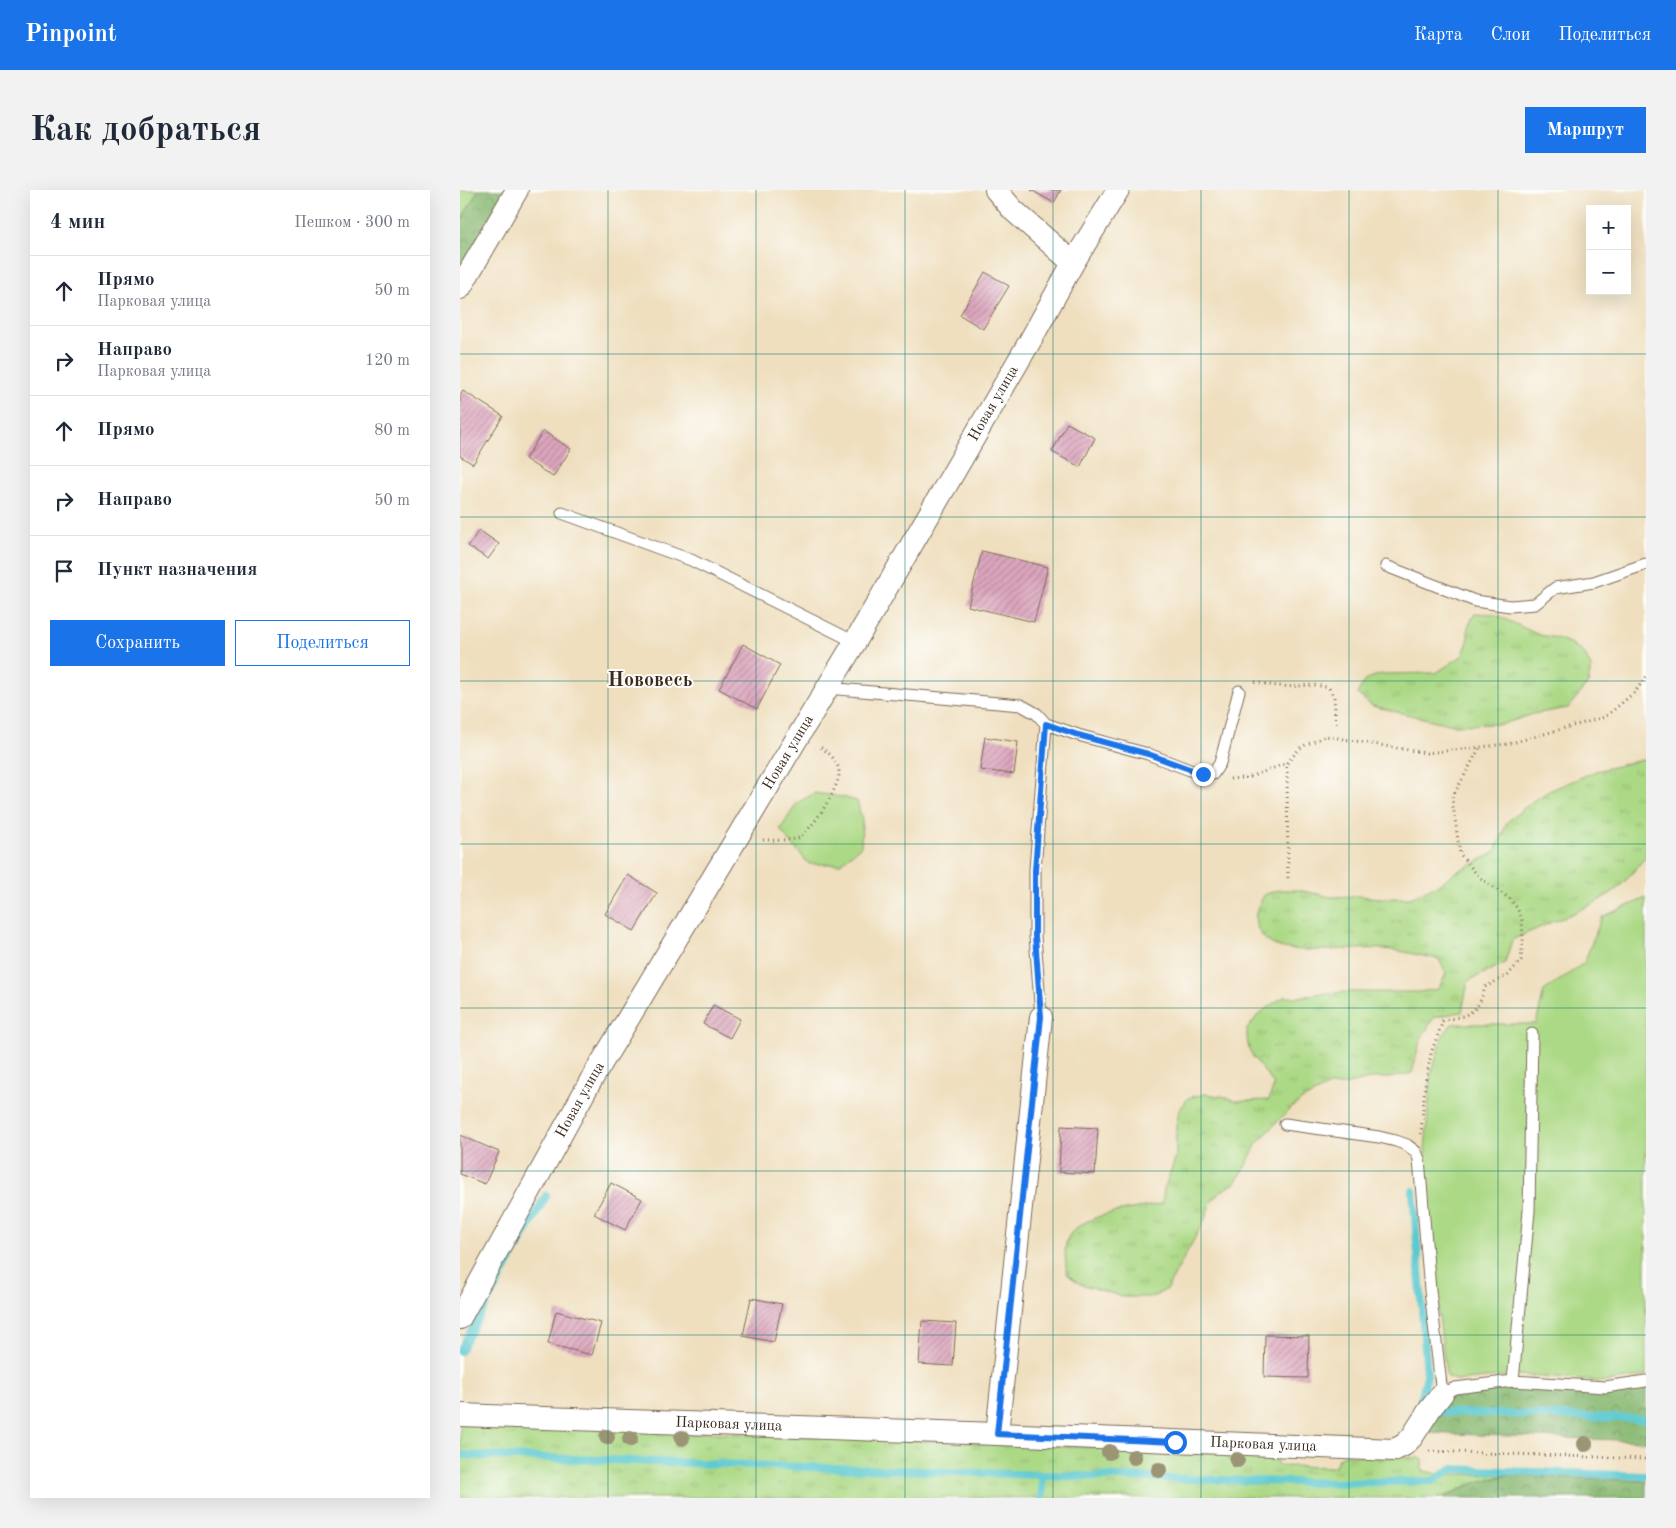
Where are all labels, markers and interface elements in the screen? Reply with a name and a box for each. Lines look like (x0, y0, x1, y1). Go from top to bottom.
text: Pinpoint (25, 23, 117, 47)
text: Карта (1414, 26, 1463, 44)
text: Слои (1491, 26, 1530, 44)
text: Поделиться (1558, 26, 1651, 44)
button: Маршрут (1525, 107, 1646, 153)
text: Как добраться (30, 113, 261, 148)
map controls (1586, 205, 1631, 295)
button: + (1586, 205, 1631, 250)
text: 4 мин (50, 212, 105, 233)
text: Пешком · 300 m (294, 215, 410, 231)
button: − (1586, 250, 1631, 295)
text: Прямо (97, 271, 155, 290)
icon: ahead (50, 277, 78, 305)
text: 50 m (374, 283, 410, 299)
text: Парковая улица (97, 294, 211, 310)
text: Направо (97, 341, 172, 360)
icon: right (50, 347, 78, 375)
text: 120 m (365, 353, 410, 369)
street label: Новая улица (966, 363, 1022, 444)
text: Парковая улица (97, 364, 211, 380)
icon: ahead (50, 417, 78, 445)
text: Прямо (97, 421, 155, 440)
text: 80 m (374, 423, 410, 439)
icon: right (50, 487, 78, 515)
text: Направо (97, 491, 172, 510)
text: 50 m (374, 493, 410, 509)
icon: arrive (50, 557, 78, 585)
text: Пункт назначения (97, 561, 257, 580)
button: Сохранить (50, 620, 225, 666)
button: Поделиться (235, 620, 410, 666)
district label: Нововесь (607, 671, 693, 691)
street label: Новая улица (760, 712, 817, 793)
route end (1192, 763, 1215, 786)
street label: Новая улица (553, 1059, 608, 1140)
street label: Парковая улица (675, 1415, 783, 1434)
route start (1164, 1431, 1187, 1454)
street label: Парковая улица (1210, 1435, 1318, 1454)

